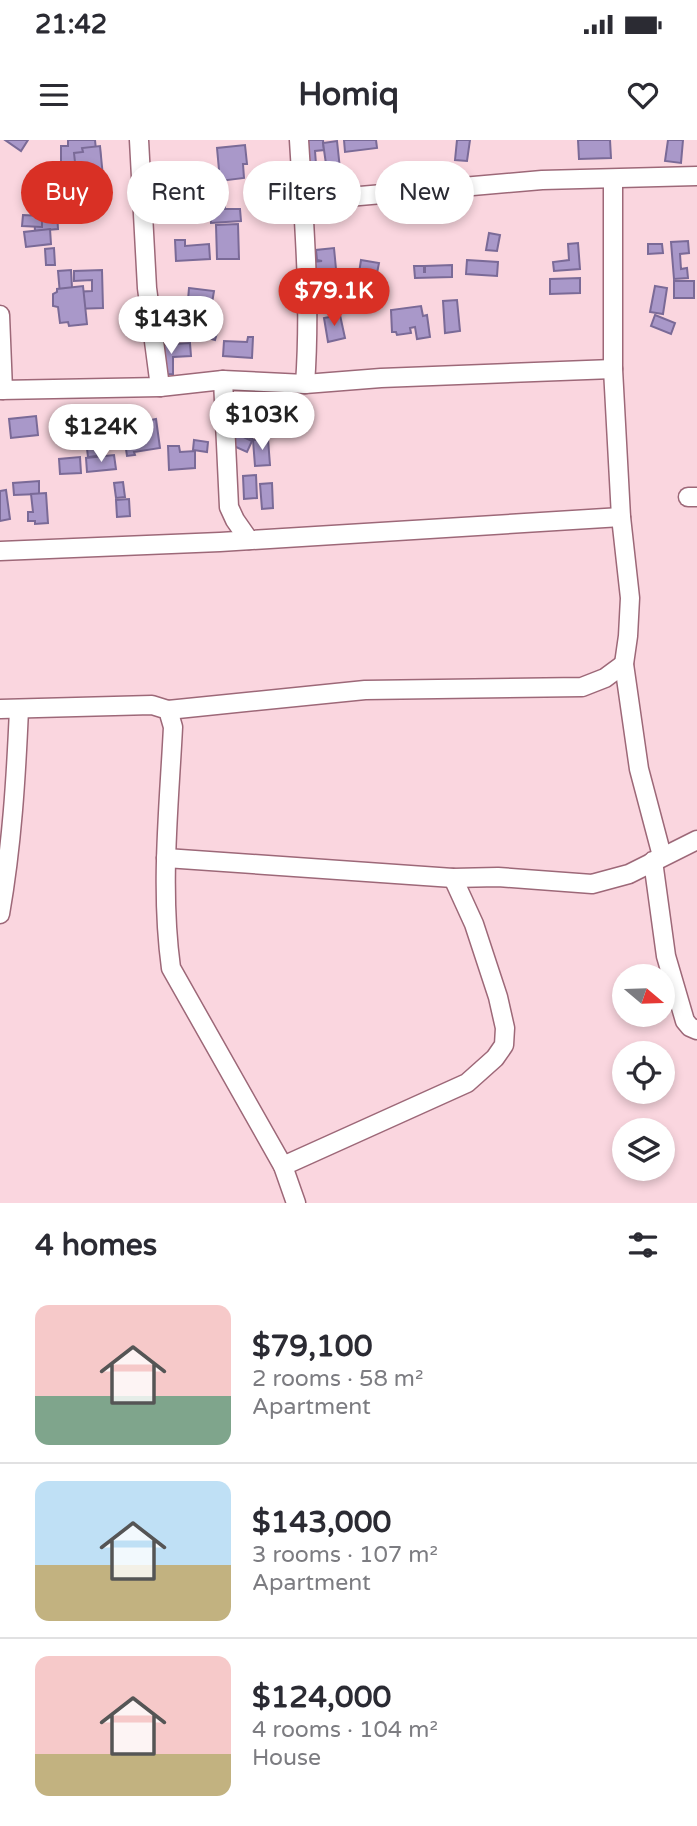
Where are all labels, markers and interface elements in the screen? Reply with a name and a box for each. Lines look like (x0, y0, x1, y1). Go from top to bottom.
text: 21:42 (35, 9, 107, 40)
icon: menu (35, 76, 73, 114)
text: Homiq (298, 76, 399, 114)
icon: heart (624, 76, 662, 114)
chip: Buy (21, 161, 113, 224)
chip: Rent (127, 161, 229, 224)
chip: Filters (243, 161, 361, 224)
chip: New (375, 161, 474, 224)
pin: $79.1K (277, 268, 391, 328)
text: $79.1K (295, 277, 373, 305)
pin: $143K (122, 296, 220, 356)
text: $143K (135, 305, 207, 333)
pin: $103K (213, 392, 311, 452)
text: $103K (226, 401, 298, 429)
pin: $124K (52, 404, 150, 464)
text: $124K (65, 413, 137, 441)
north arrow (612, 964, 676, 1027)
map controls (612, 964, 675, 1181)
button: locate (612, 1041, 675, 1104)
button: layers (612, 1118, 675, 1181)
icon: filters (624, 1226, 662, 1264)
text: 4 homes (35, 1227, 157, 1264)
text: $79,100 (252, 1328, 372, 1365)
icon: home (91, 1333, 175, 1417)
text: 2 rooms · 58 m² (252, 1365, 423, 1393)
text: Apartment (252, 1393, 371, 1421)
text: $143,000 (252, 1504, 391, 1541)
icon: home (91, 1509, 175, 1593)
text: 3 rooms · 107 m² (252, 1541, 438, 1569)
text: Apartment (252, 1569, 371, 1597)
text: $124,000 (252, 1679, 391, 1716)
icon: home (91, 1684, 175, 1768)
text: 4 rooms · 104 m² (252, 1716, 438, 1744)
text: House (252, 1744, 321, 1772)

